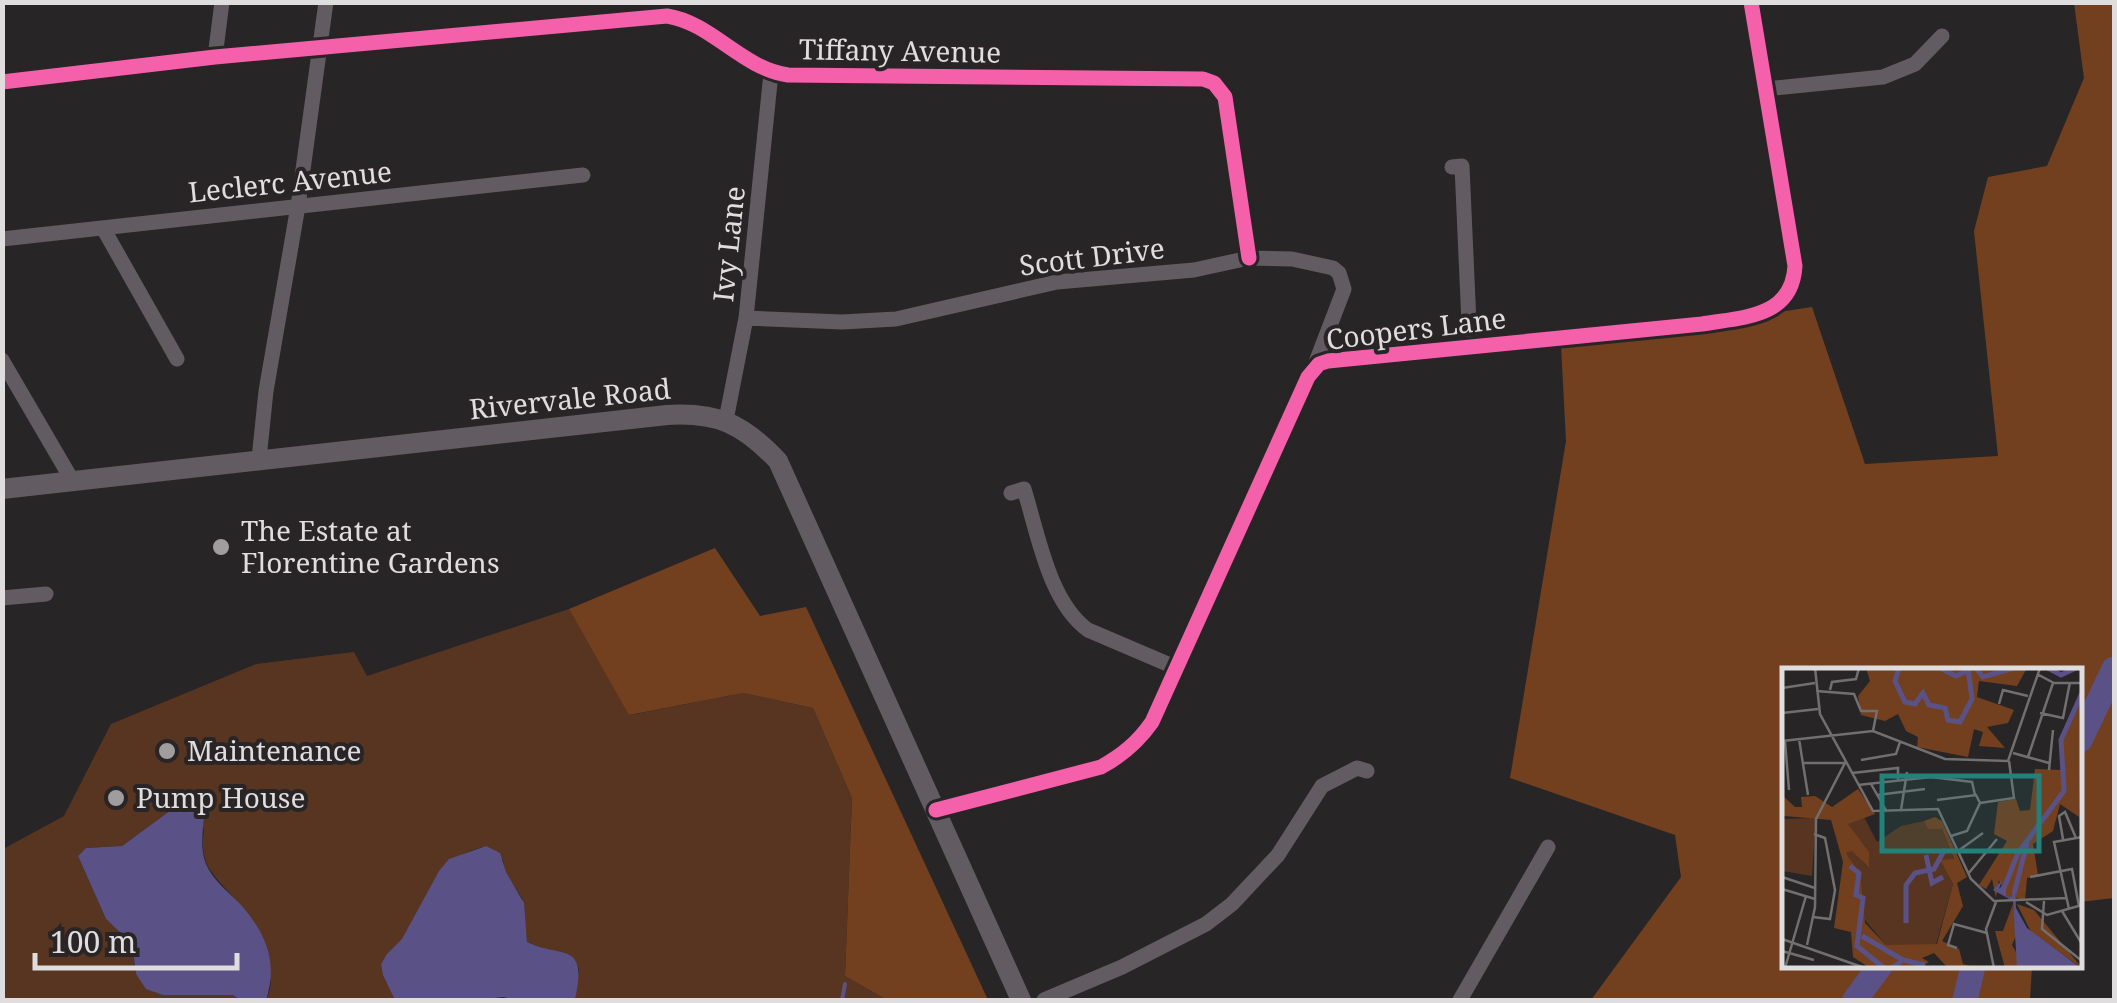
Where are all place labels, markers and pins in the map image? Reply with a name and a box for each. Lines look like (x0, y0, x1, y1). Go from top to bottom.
place label: The Estate at Florentine Gardens (241, 511, 500, 581)
marker: The Estate at Florentine Gardens (210, 536, 232, 558)
place label: Maintenance (187, 731, 362, 769)
marker: Maintenance (156, 740, 178, 762)
place label: Pump House (136, 778, 305, 816)
marker: Pump House (105, 787, 127, 809)

